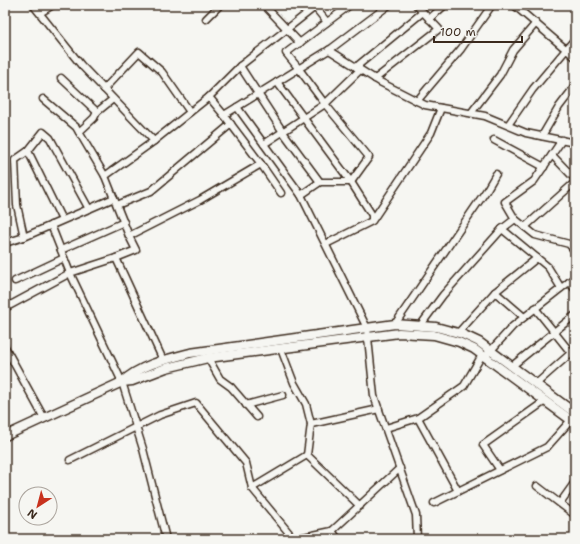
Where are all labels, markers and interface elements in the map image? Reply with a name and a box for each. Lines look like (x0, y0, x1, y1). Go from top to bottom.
scale bar (434, 18, 522, 44)
text: 100 m (440, 24, 476, 40)
north arrow (18, 486, 58, 526)
text: N (24, 505, 40, 522)

